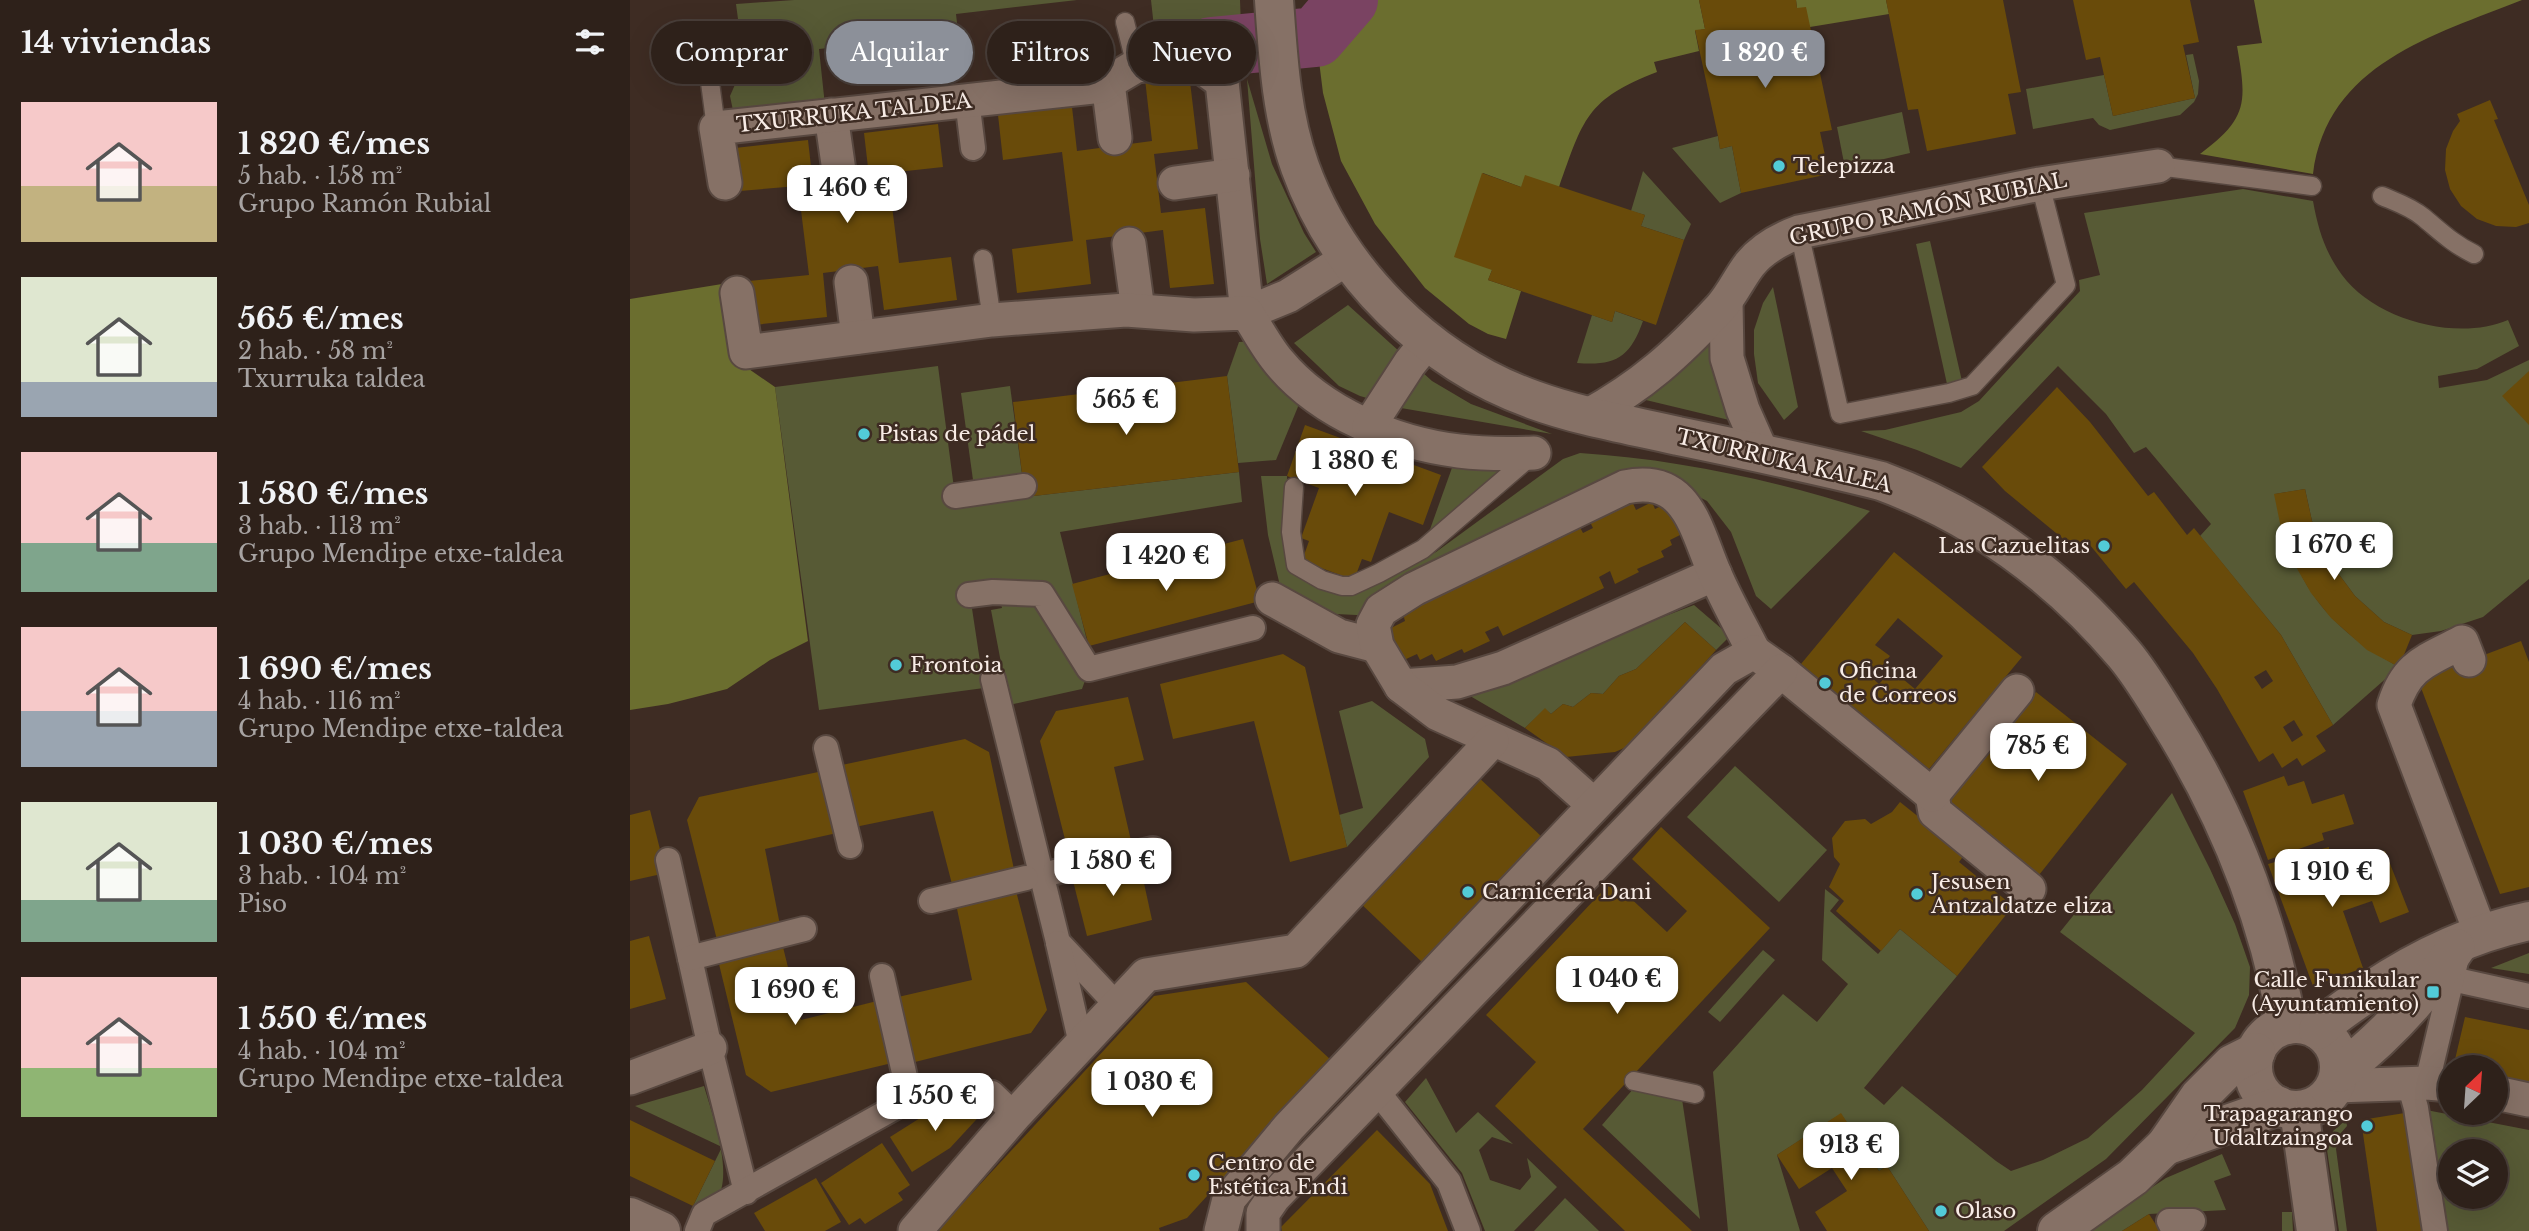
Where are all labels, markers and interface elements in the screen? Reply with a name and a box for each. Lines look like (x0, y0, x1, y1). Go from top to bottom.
chip: Comprar (651, 21, 812, 84)
chip: Alquilar (826, 21, 973, 84)
chip: Filtros (987, 21, 1114, 84)
chip: Nuevo (1128, 21, 1256, 84)
icon: filters (571, 23, 609, 61)
text: 14 viviendas (21, 24, 211, 61)
pin: 1 820 € (1700, 31, 1830, 90)
text: 1 820 € (1722, 39, 1808, 67)
street label: TXURRUKA TALDEA (735, 88, 974, 138)
text: 1 820 €/mes (238, 125, 430, 162)
icon: home (77, 130, 161, 214)
place label: Telepizza (1793, 153, 1895, 179)
marker: Telepizza (1771, 158, 1787, 174)
text: 5 hab. · 158 m² (238, 162, 402, 190)
pin: 1 460 € (782, 166, 912, 225)
street label: GRUPO RAMÓN RUBIAL (1787, 167, 2069, 251)
text: 1 460 € (803, 174, 891, 202)
text: Grupo Ramón Rubial (238, 190, 491, 218)
text: 565 €/mes (238, 300, 404, 337)
icon: home (77, 305, 161, 389)
text: 2 hab. · 58 m² (238, 337, 393, 365)
text: Txurruka taldea (238, 365, 425, 393)
pin: 565 € (1077, 378, 1175, 437)
text: 565 € (1093, 386, 1159, 414)
place label: Pistas de pádel (878, 421, 1036, 447)
street label: TXURRUKA KALEA (1674, 424, 1895, 499)
marker: Pistas de pádel (856, 426, 872, 442)
pin: 1 380 € (1290, 438, 1420, 498)
text: 1 380 € (1312, 447, 1398, 475)
text: 1 580 €/mes (238, 475, 428, 512)
icon: home (77, 480, 161, 564)
text: 3 hab. · 113 m² (238, 512, 401, 540)
pin: 1 670 € (2269, 522, 2399, 582)
text: 1 670 € (2292, 531, 2376, 559)
place label: Las Cazuelitas (1938, 533, 2090, 559)
pin: 1 420 € (1101, 534, 1231, 593)
marker: Las Cazuelitas (2096, 538, 2112, 554)
text: Grupo Mendipe etxe-taldea (238, 540, 564, 568)
text: 1 420 € (1122, 542, 1210, 570)
text: 1 690 €/mes (238, 650, 432, 687)
place label: Frontoia (910, 652, 1003, 678)
icon: home (77, 655, 161, 739)
marker: Frontoia (888, 657, 904, 673)
place label: Oficina de Correos (1839, 658, 1957, 708)
marker: Oficina de Correos (1817, 675, 1833, 691)
text: 4 hab. · 116 m² (238, 687, 401, 715)
text: Grupo Mendipe etxe-taldea (238, 715, 564, 743)
pin: 785 € (1989, 724, 2087, 783)
text: 785 € (2006, 732, 2070, 760)
text: 1 030 €/mes (238, 825, 433, 862)
icon: home (77, 830, 161, 914)
pin: 1 580 € (1048, 838, 1178, 898)
text: 1 580 € (1070, 847, 1156, 875)
pin: 1 910 € (2267, 850, 2397, 909)
text: 1 910 € (2291, 858, 2373, 886)
text: 3 hab. · 104 m² (238, 862, 406, 890)
place label: Jesusen Antzaldatze eliza (1928, 869, 2113, 919)
place label: Carnicería Dani (1482, 879, 1652, 905)
marker: Carnicería Dani (1460, 884, 1476, 900)
marker: Jesusen Antzaldatze eliza (1909, 886, 1925, 902)
text: Piso (238, 890, 287, 918)
pin: 1 040 € (1552, 956, 1682, 1016)
text: 1 040 € (1572, 965, 1662, 993)
place label: Calle Funikular (Ayuntamiento) (2251, 967, 2419, 1017)
pin: 1 690 € (730, 968, 860, 1027)
text: 1 690 € (751, 976, 839, 1004)
marker: Calle Funikular (Ayuntamiento) (2425, 984, 2441, 1000)
text: 1 550 €/mes (238, 1000, 427, 1037)
icon: home (77, 1005, 161, 1089)
text: 4 hab. · 104 m² (238, 1037, 406, 1065)
north arrow (2438, 1055, 2508, 1125)
map controls (2438, 1055, 2508, 1209)
pin: 1 030 € (1087, 1060, 1217, 1119)
text: Grupo Mendipe etxe-taldea (238, 1065, 564, 1093)
text: 1 030 € (1107, 1068, 1197, 1096)
pin: 1 550 € (870, 1074, 1000, 1133)
text: 1 550 € (893, 1082, 977, 1110)
place label: Trapagarango Udaltzaingoa (2204, 1101, 2353, 1151)
marker: Trapagarango Udaltzaingoa (2359, 1118, 2375, 1134)
pin: 913 € (1802, 1122, 1900, 1182)
text: 913 € (1819, 1131, 1883, 1159)
button: layers (2438, 1139, 2508, 1209)
place label: Centro de Estética Endi (1208, 1150, 1348, 1200)
marker: Centro de Estética Endi (1186, 1167, 1202, 1183)
place label: Olaso (1955, 1198, 2016, 1224)
marker: Olaso (1933, 1203, 1949, 1219)

